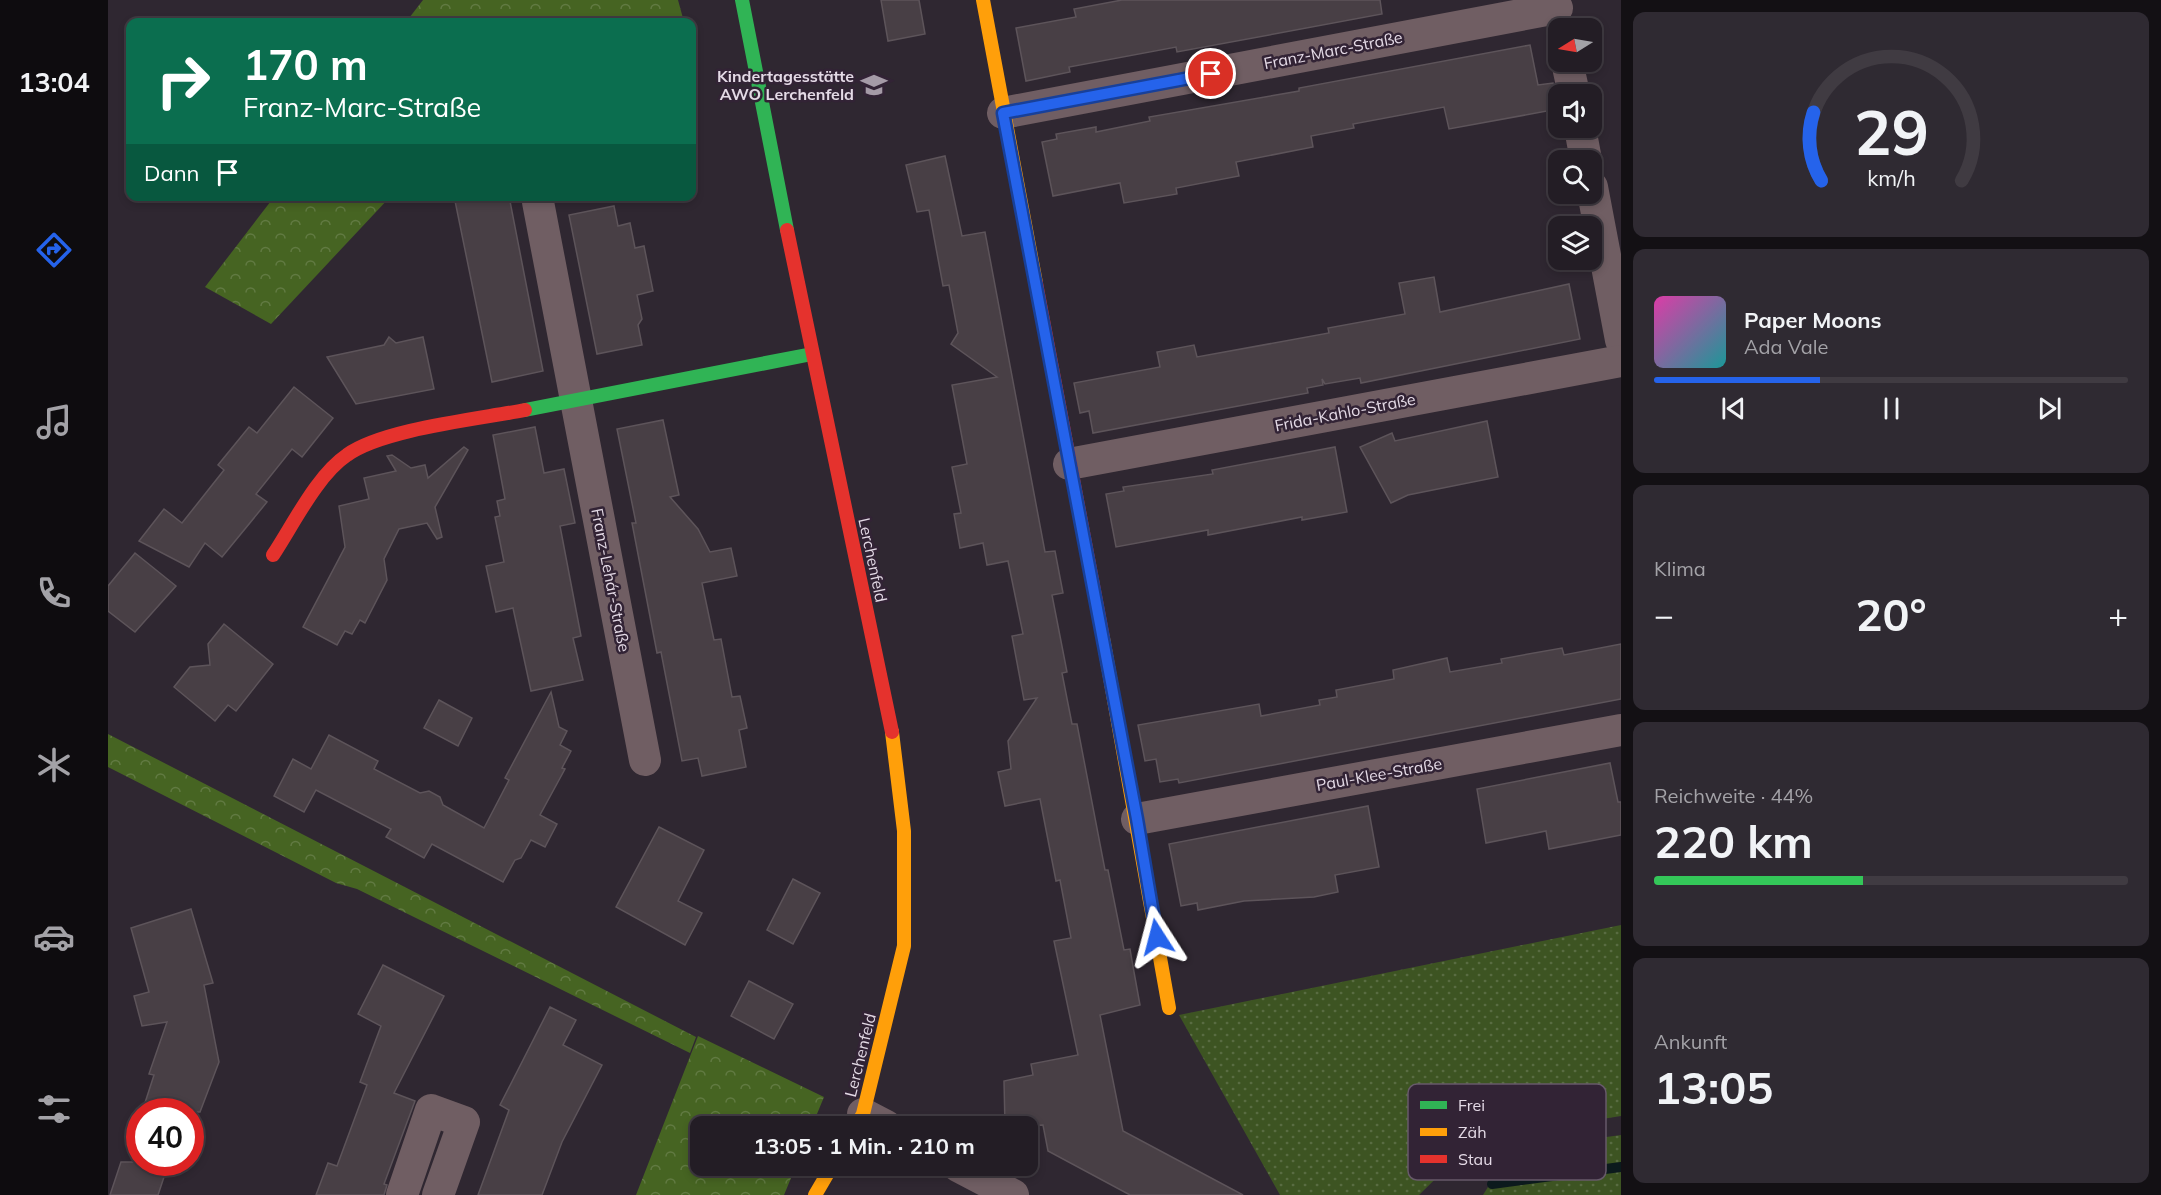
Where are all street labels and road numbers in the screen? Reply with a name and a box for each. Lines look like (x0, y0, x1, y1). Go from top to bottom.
street label: Franz-Marc-Straße (1262, 27, 1404, 73)
street label: Frida-Kahlo-Straße (1273, 389, 1417, 435)
street label: Franz-Lehár-Straße (587, 506, 635, 654)
street label: Lerchenfeld (854, 516, 892, 604)
street label: Paul-Klee-Straße (1315, 753, 1443, 795)
street label: Lerchenfeld (840, 1011, 880, 1099)

